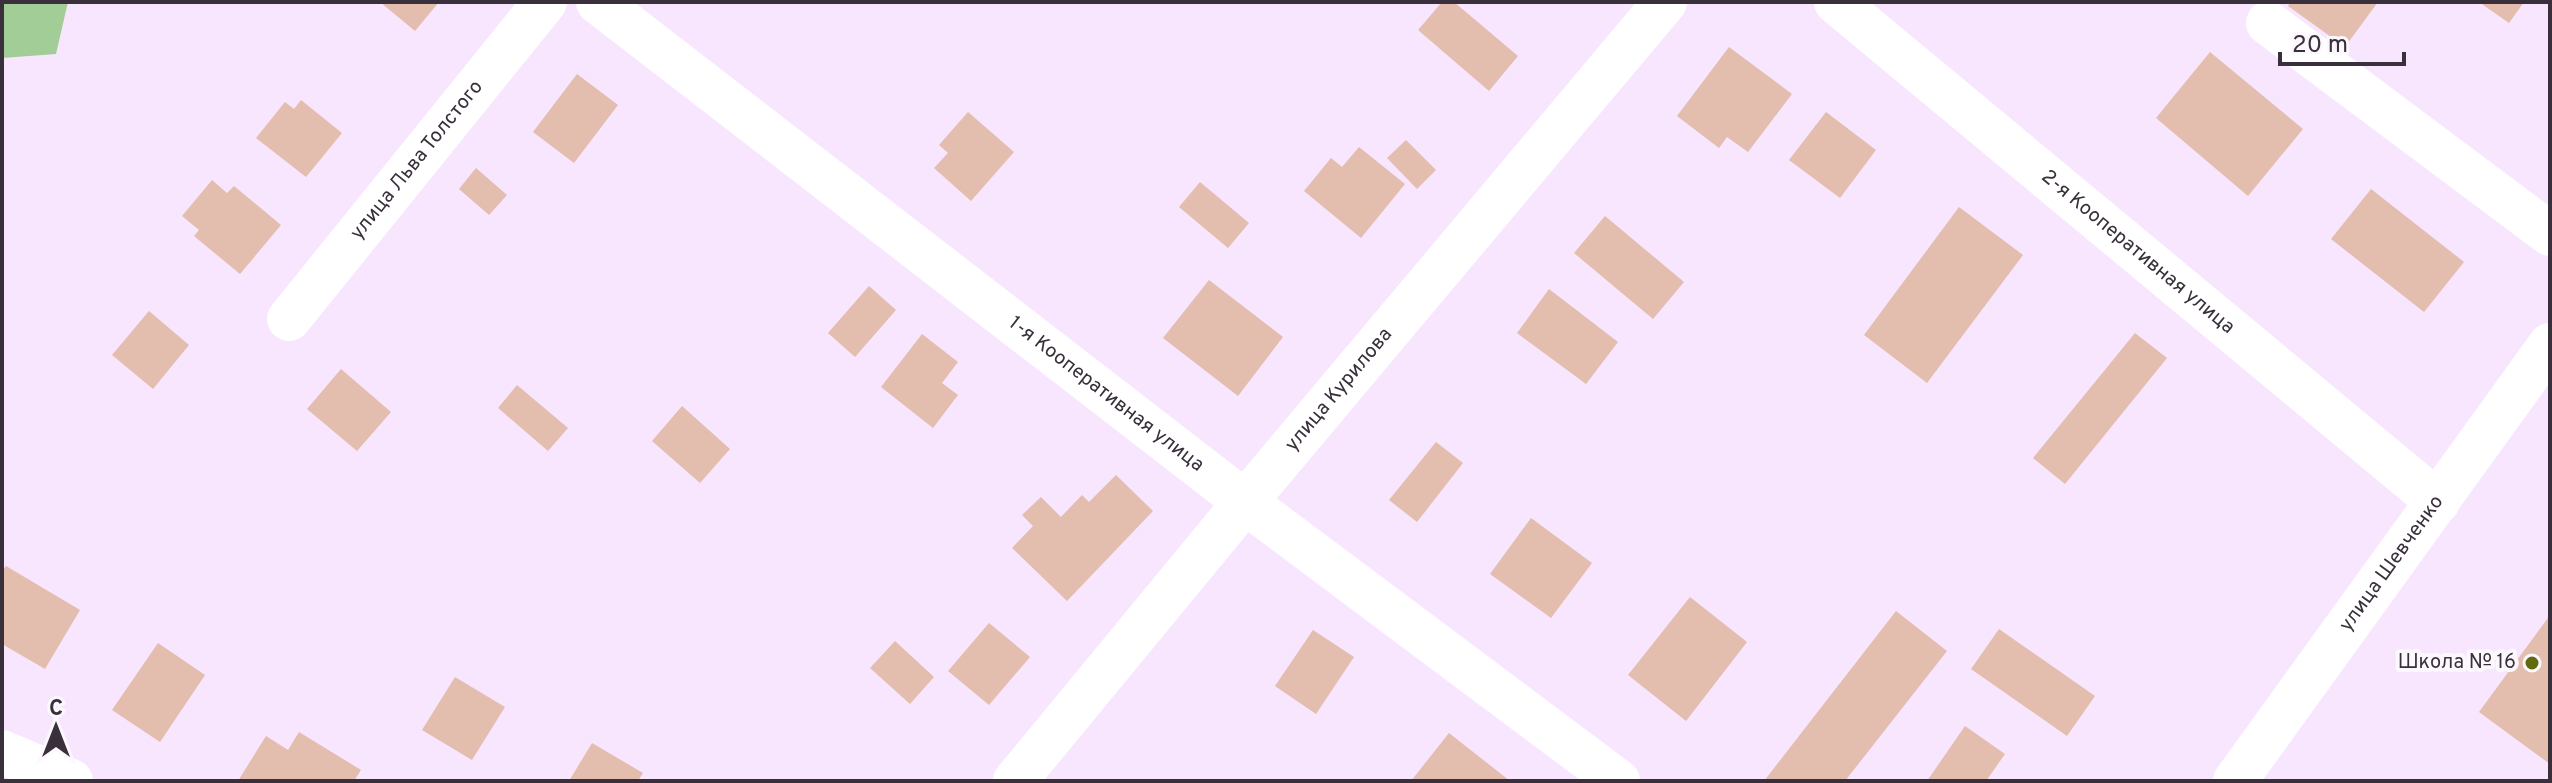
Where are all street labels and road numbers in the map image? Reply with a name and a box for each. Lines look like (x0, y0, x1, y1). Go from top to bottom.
street label: улица Льва Толстого (345, 75, 489, 245)
street label: 2-я Кооперативная улица (2035, 164, 2240, 340)
street label: 1-я Кооперативная улица (1003, 311, 1209, 478)
street label: улица Курилова (1280, 322, 1399, 457)
street label: улица Шевченко (2334, 490, 2450, 637)

